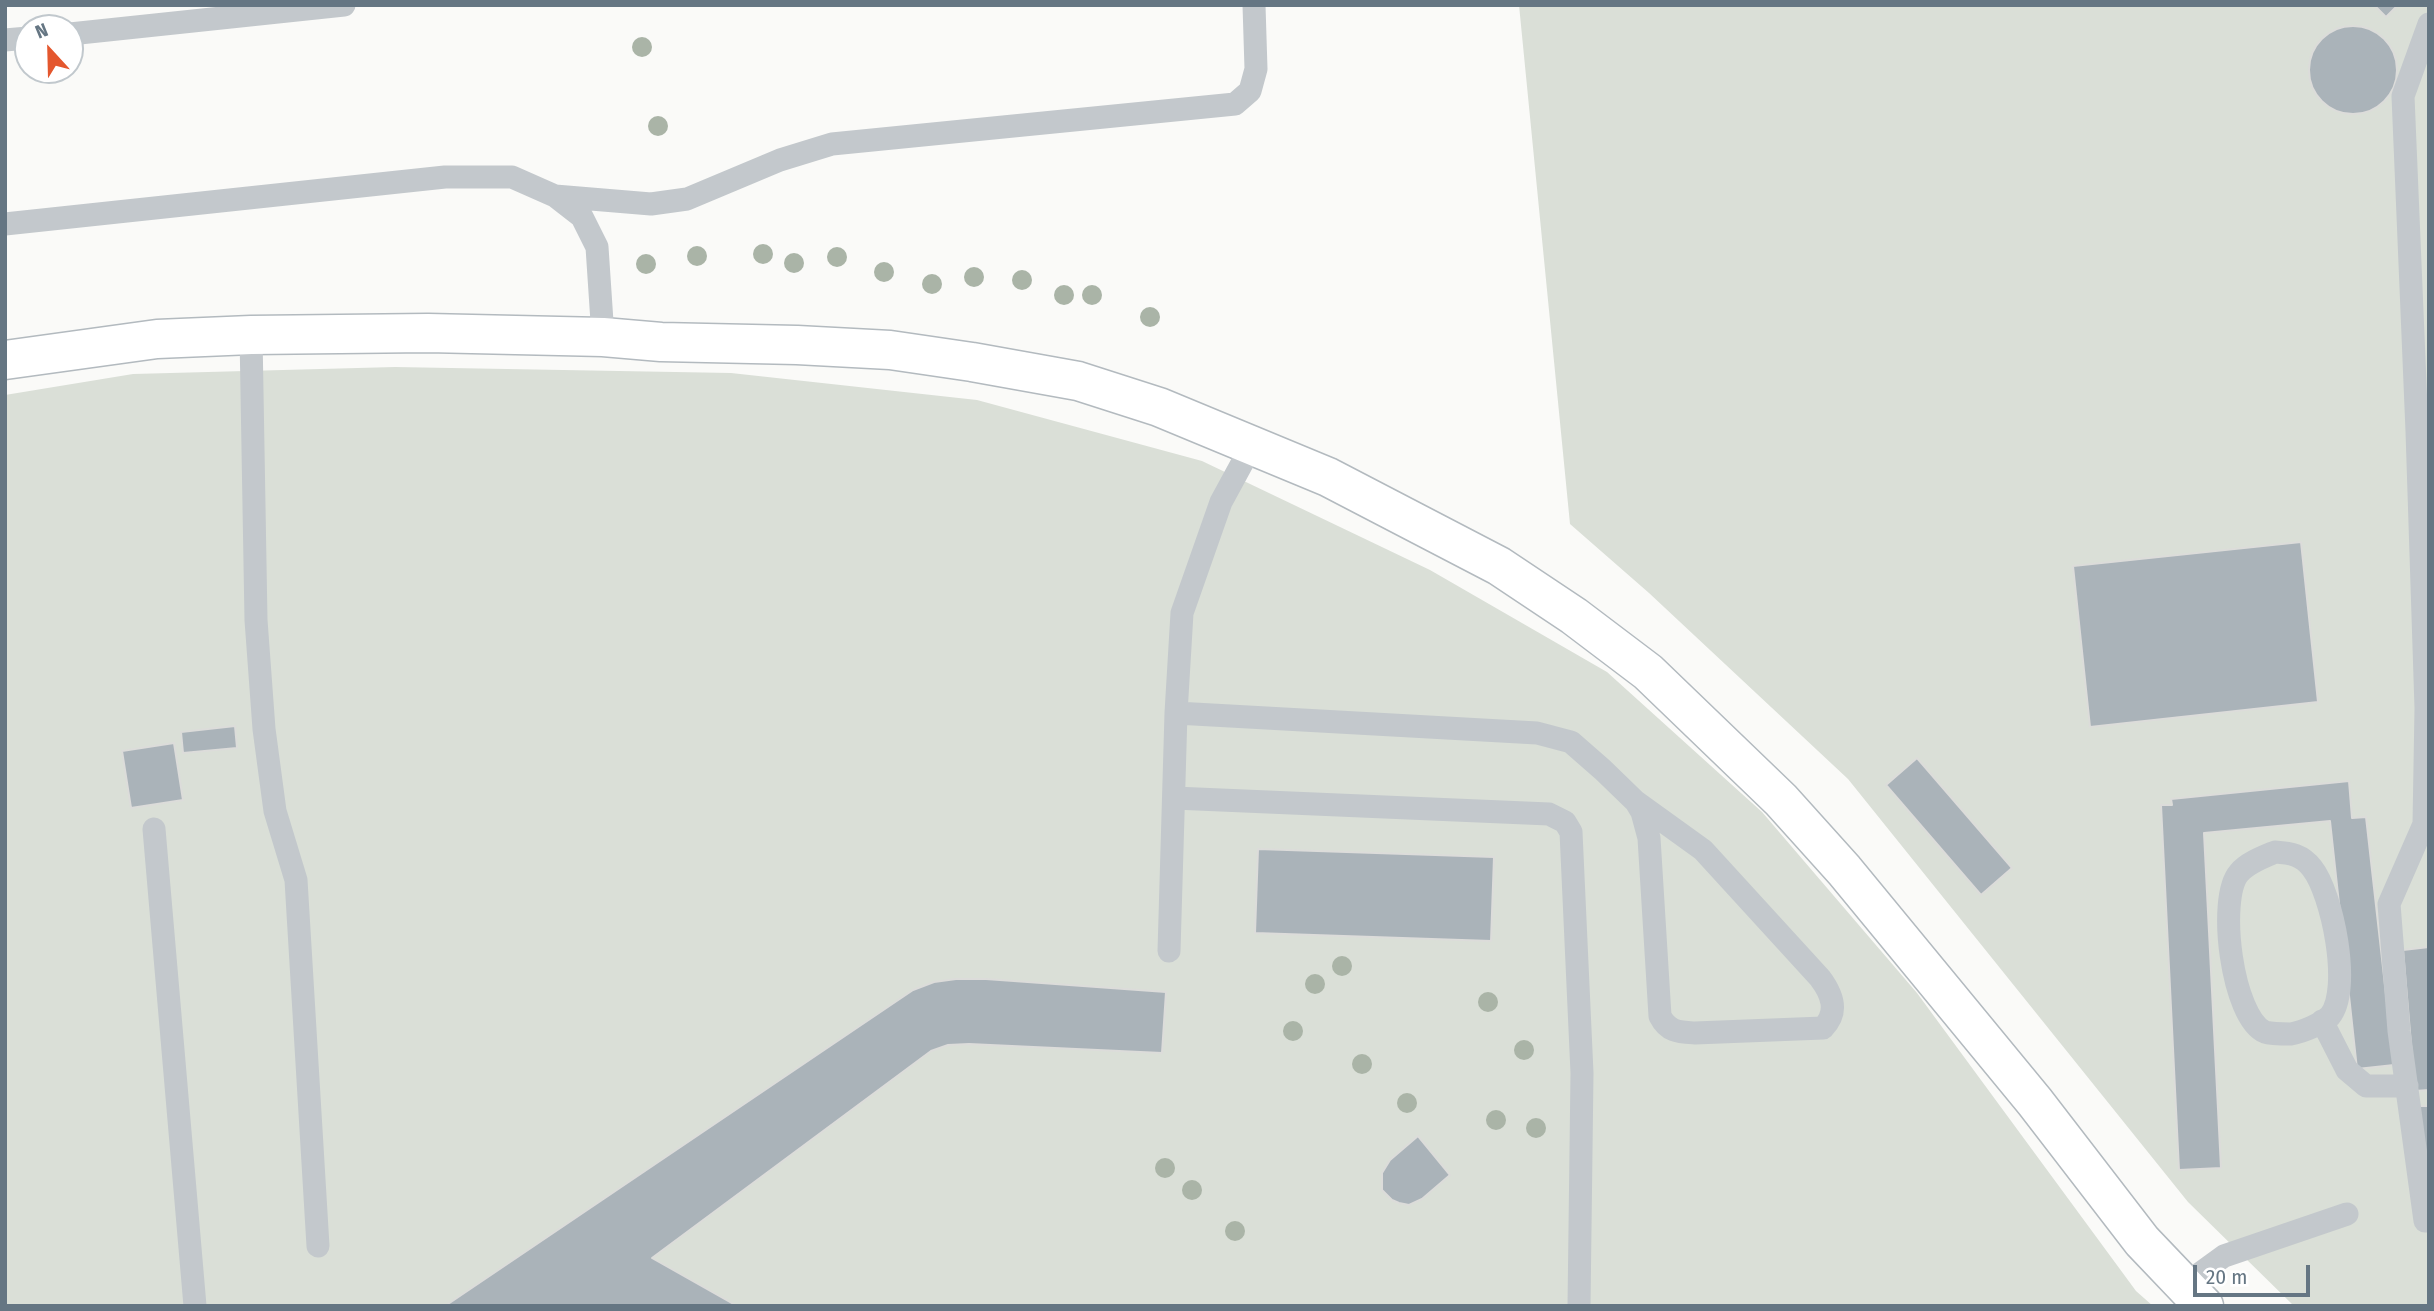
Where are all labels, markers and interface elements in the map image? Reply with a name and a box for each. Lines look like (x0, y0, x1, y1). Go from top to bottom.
north arrow (14, 14, 84, 84)
text: N (32, 18, 51, 44)
scale bar (2196, 1252, 2313, 1296)
text: 20 m (2206, 1264, 2247, 1290)

